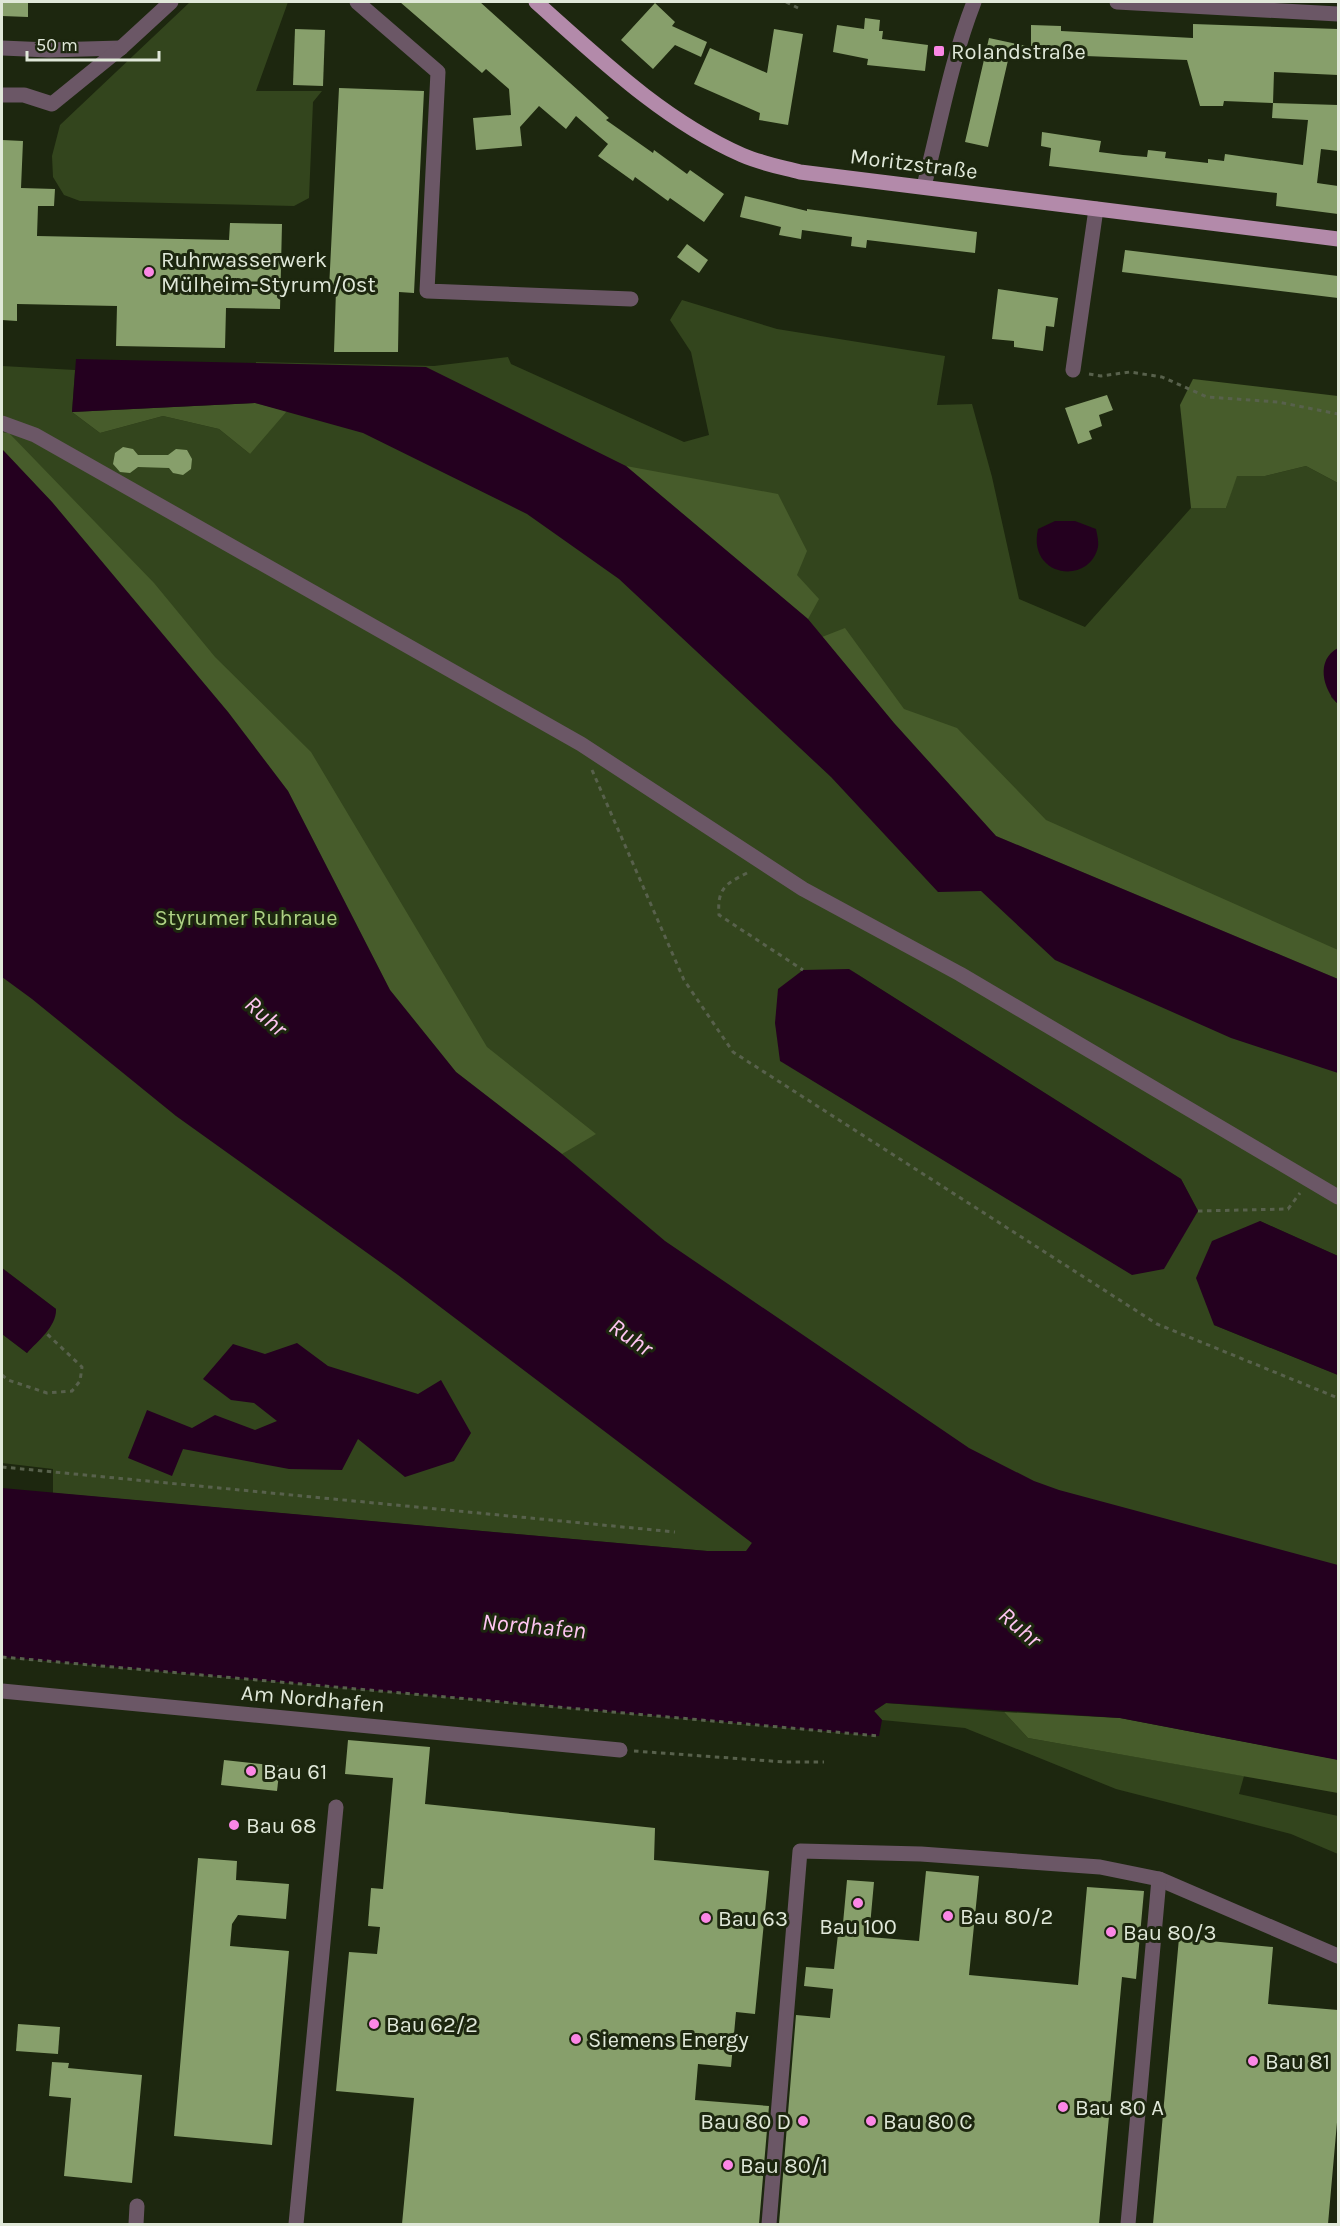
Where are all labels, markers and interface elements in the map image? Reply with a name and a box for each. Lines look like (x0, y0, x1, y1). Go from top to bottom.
scale bar (27, 24, 159, 62)
text: 50 m (36, 34, 78, 56)
place label: Rolandstraße (951, 39, 1086, 65)
marker: Rolandstraße (932, 44, 946, 58)
street label: Moritzstraße (848, 143, 979, 185)
place label: Ruhrwasserwerk Mülheim-Styrum/Ost (161, 247, 376, 298)
marker: Ruhrwasserwerk Mülheim-Styrum/Ost (142, 265, 156, 279)
park label: Styrumer Ruhraue (155, 905, 337, 931)
water label: Ruhr (239, 990, 294, 1043)
water label: Ruhr (603, 1312, 659, 1363)
water label: Ruhr (993, 1601, 1048, 1654)
water label: Nordhafen (481, 1608, 587, 1644)
street label: Am Nordhafen (240, 1680, 386, 1718)
place label: Bau 61 (263, 1759, 327, 1785)
marker: Bau 61 (244, 1764, 258, 1778)
place label: Bau 68 (246, 1813, 316, 1839)
marker: Bau 68 (227, 1818, 241, 1832)
marker: Bau 100 (851, 1896, 865, 1910)
place label: Bau 80/2 (960, 1904, 1053, 1930)
place label: Bau 63 (718, 1906, 788, 1932)
marker: Bau 80/2 (941, 1909, 955, 1923)
marker: Bau 63 (699, 1911, 713, 1925)
place label: Bau 100 (819, 1914, 897, 1940)
place label: Bau 80/3 (1123, 1920, 1216, 1946)
marker: Bau 80/3 (1104, 1925, 1118, 1939)
place label: Bau 62/2 (386, 2012, 478, 2038)
marker: Bau 62/2 (367, 2017, 381, 2031)
place label: Siemens Energy (588, 2027, 749, 2053)
marker: Siemens Energy (569, 2032, 583, 2046)
place label: Bau 81 (1265, 2049, 1330, 2075)
marker: Bau 81 (1246, 2054, 1260, 2068)
place label: Bau 80 A (1075, 2095, 1164, 2121)
marker: Bau 80 A (1056, 2100, 1070, 2114)
place label: Bau 80 D (700, 2109, 791, 2135)
place label: Bau 80 C (883, 2109, 973, 2135)
marker: Bau 80 D (796, 2114, 810, 2128)
marker: Bau 80 C (864, 2114, 878, 2128)
place label: Bau 80/1 (740, 2153, 828, 2179)
marker: Bau 80/1 (721, 2158, 735, 2172)

